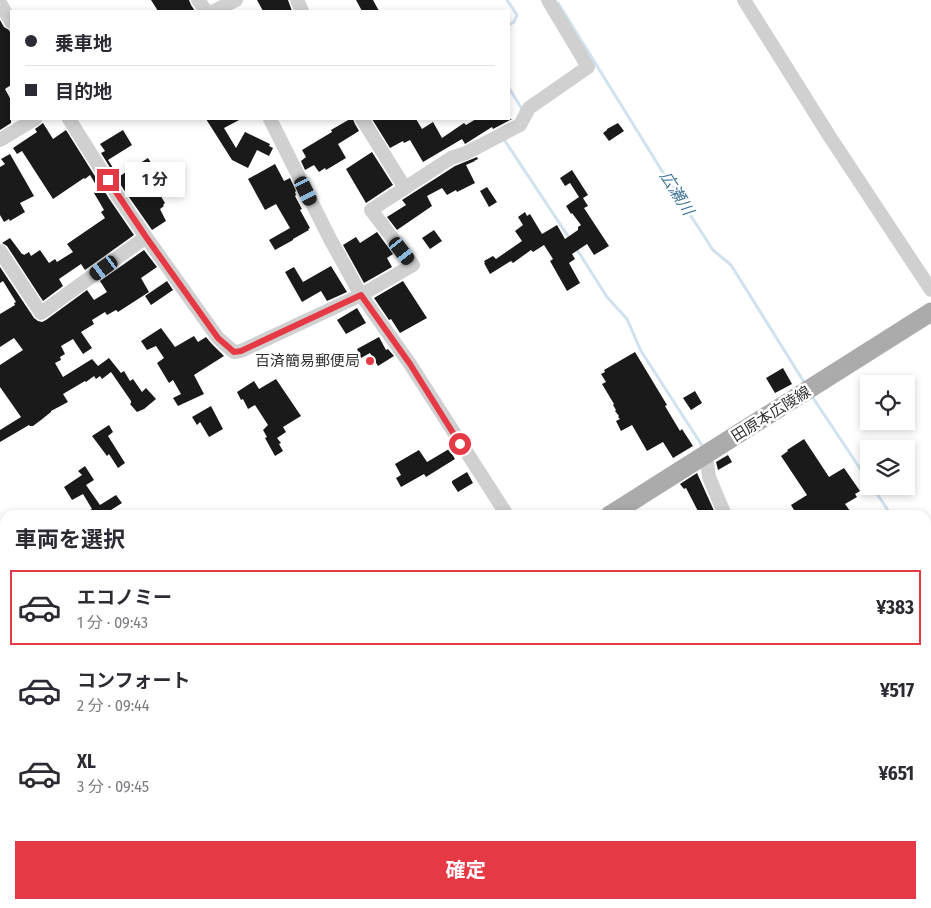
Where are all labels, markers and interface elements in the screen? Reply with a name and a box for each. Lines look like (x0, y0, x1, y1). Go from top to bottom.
text: 乗車地 (55, 32, 112, 55)
text: 目的地 (55, 80, 112, 103)
callout: 1 分 (126, 162, 186, 198)
water label: 広瀬川 (656, 168, 699, 220)
route end (97, 169, 119, 191)
text: 1 分 (142, 170, 168, 189)
car (292, 174, 319, 208)
car (386, 235, 417, 267)
car (87, 253, 120, 283)
place label: 百済簡易郵便局 (255, 352, 360, 370)
marker: 百済簡易郵便局 (364, 355, 376, 367)
map controls (860, 375, 915, 495)
button: locate (860, 375, 915, 430)
street label: 田原本広陵線 (728, 383, 814, 445)
route start (449, 433, 471, 455)
button: layers (860, 440, 915, 495)
text: 車両を選択 (15, 526, 125, 553)
icon: car (17, 585, 62, 630)
text: エコノミー (77, 586, 172, 609)
text: ¥383 (876, 596, 914, 619)
text: 1 分 · 09:43 (77, 613, 148, 632)
icon: car (17, 668, 62, 713)
text: コンフォート (77, 669, 190, 692)
text: ¥517 (880, 679, 914, 702)
text: 2 分 · 09:44 (77, 696, 150, 715)
text: XL (77, 750, 96, 773)
icon: car (17, 751, 62, 796)
text: ¥651 (879, 762, 914, 785)
text: 3 分 · 09:45 (77, 777, 149, 796)
button: 確定 (15, 841, 916, 899)

